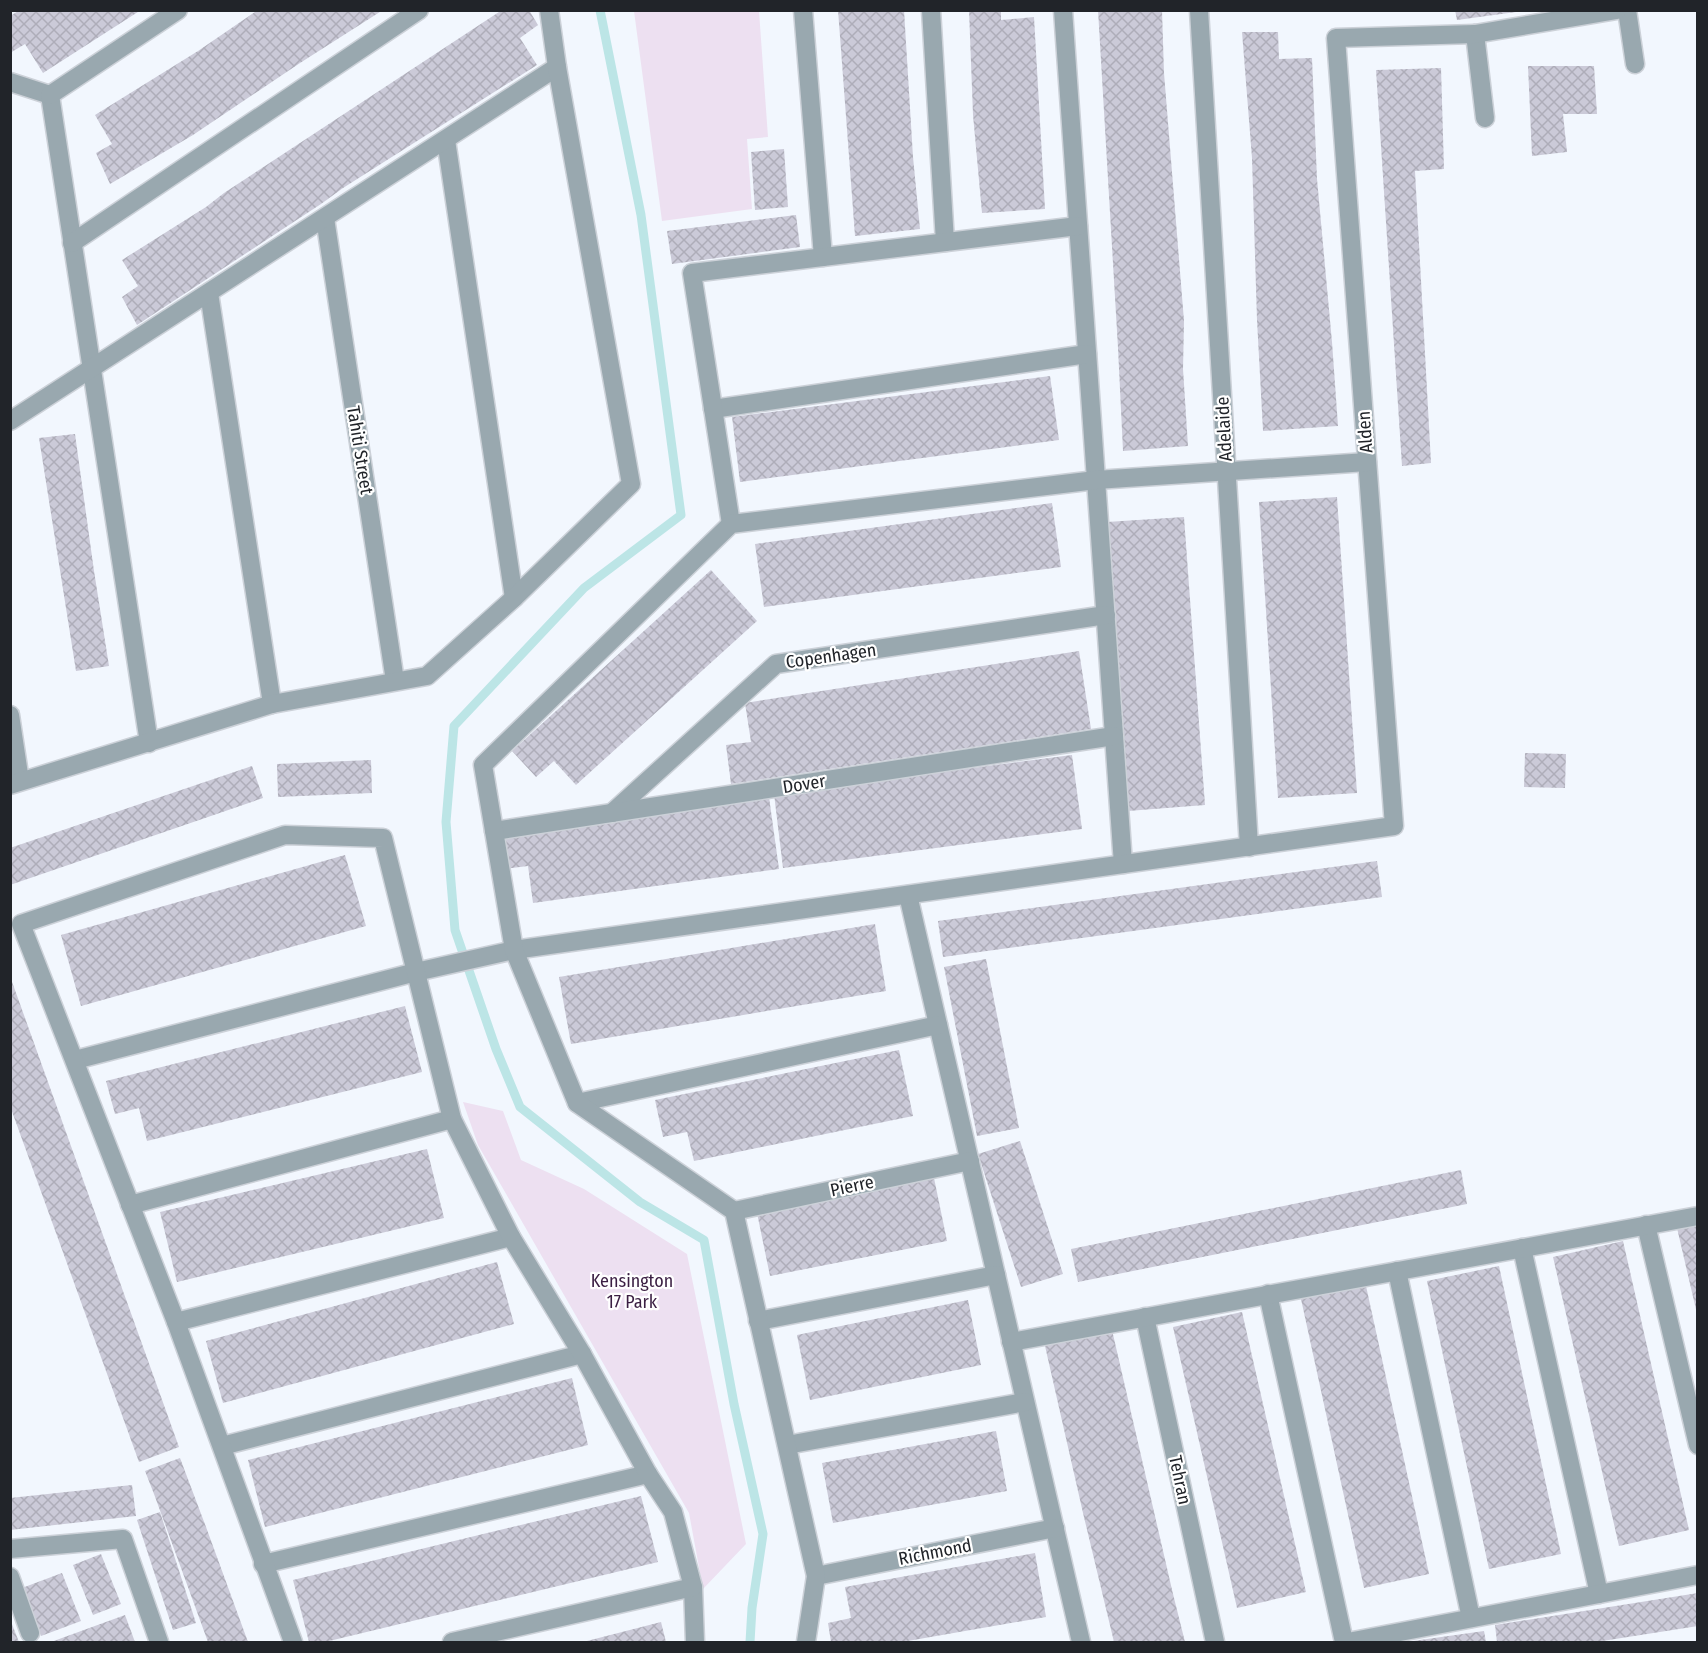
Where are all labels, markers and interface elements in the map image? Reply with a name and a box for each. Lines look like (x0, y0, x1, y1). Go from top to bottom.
street label: Adelaide (1211, 396, 1237, 462)
street label: Tahiti Street (342, 404, 378, 496)
street label: Alden (1353, 410, 1377, 454)
street label: Copenhagen (784, 639, 878, 673)
street label: Dover (781, 770, 828, 798)
street label: Pierre (828, 1171, 876, 1201)
park label: Kensington 17 Park (591, 1270, 673, 1313)
street label: Tehran (1164, 1453, 1196, 1507)
street label: Richmond (897, 1534, 973, 1570)

